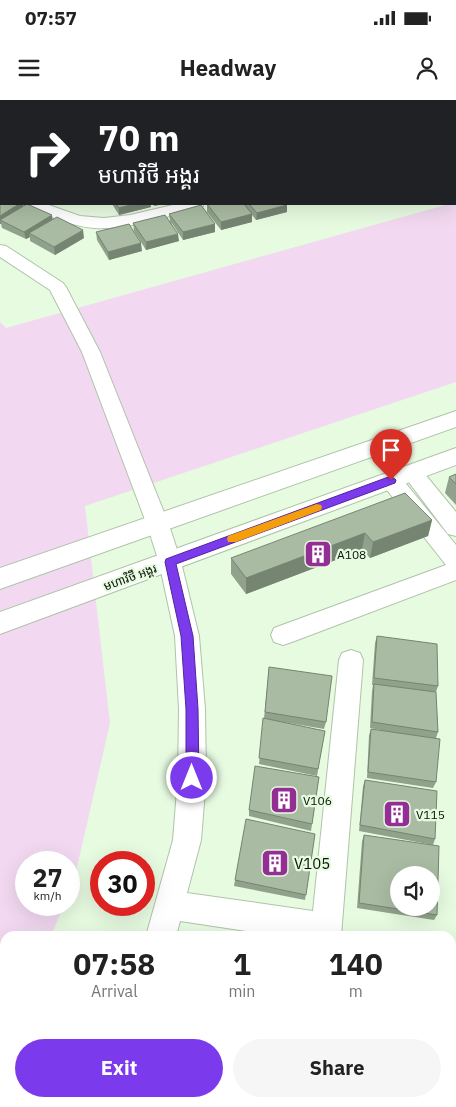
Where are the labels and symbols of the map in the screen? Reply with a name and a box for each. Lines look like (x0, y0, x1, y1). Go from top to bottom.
pin (370, 429, 412, 480)
building icon: A108 (303, 539, 333, 569)
place label: A108 (337, 547, 366, 562)
street label: មហាវិថី អង្គរ (101, 560, 159, 594)
position arrow (165, 751, 217, 803)
building icon: V106 (269, 785, 299, 815)
place label: V106 (303, 793, 332, 808)
building icon: V115 (382, 799, 412, 829)
place label: V115 (416, 807, 445, 822)
building icon: V105 (260, 848, 290, 878)
speed limit sign: 30 (90, 851, 155, 916)
place label: V105 (294, 854, 330, 873)

